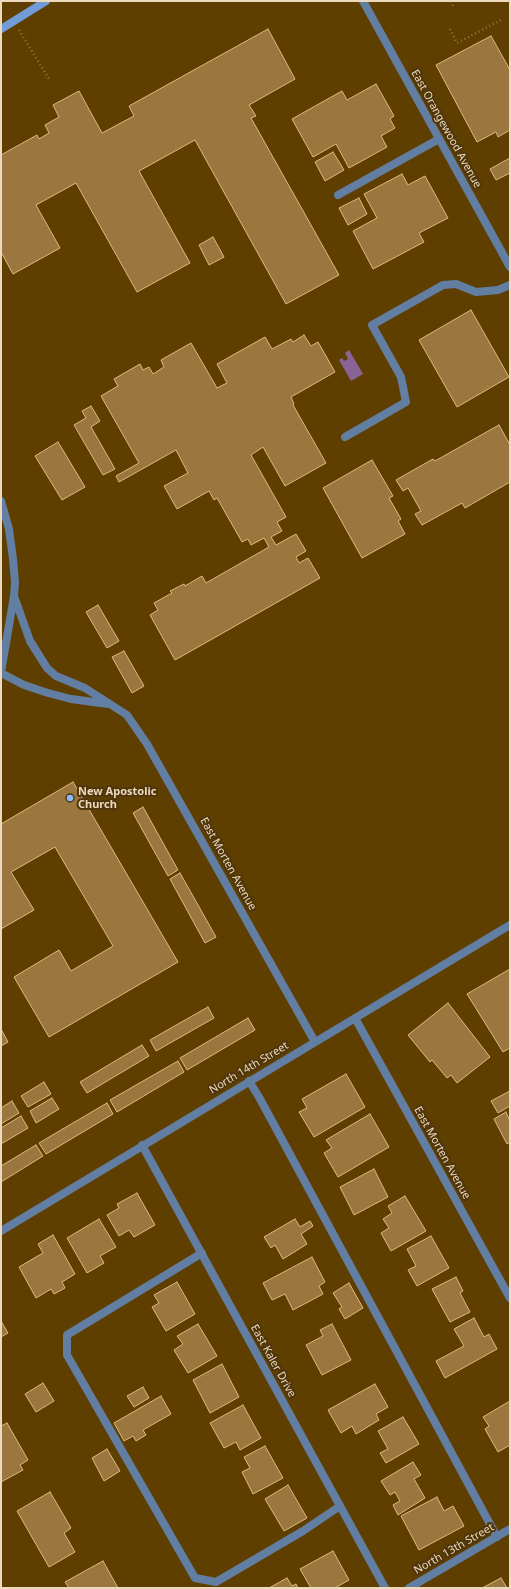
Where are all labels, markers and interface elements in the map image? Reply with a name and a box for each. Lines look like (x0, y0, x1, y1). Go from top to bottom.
street label: East Orangewood Avenue (408, 68, 484, 190)
place label: New Apostolic Church (78, 785, 156, 811)
marker: New Apostolic Church (65, 793, 75, 803)
street label: East Morten Avenue (197, 815, 259, 913)
street label: North 14th Street (207, 1039, 291, 1097)
street label: East Morten Avenue (411, 1104, 473, 1202)
street label: East Kaler Drive (248, 1322, 298, 1400)
street label: North 13th Street (412, 1521, 496, 1577)

